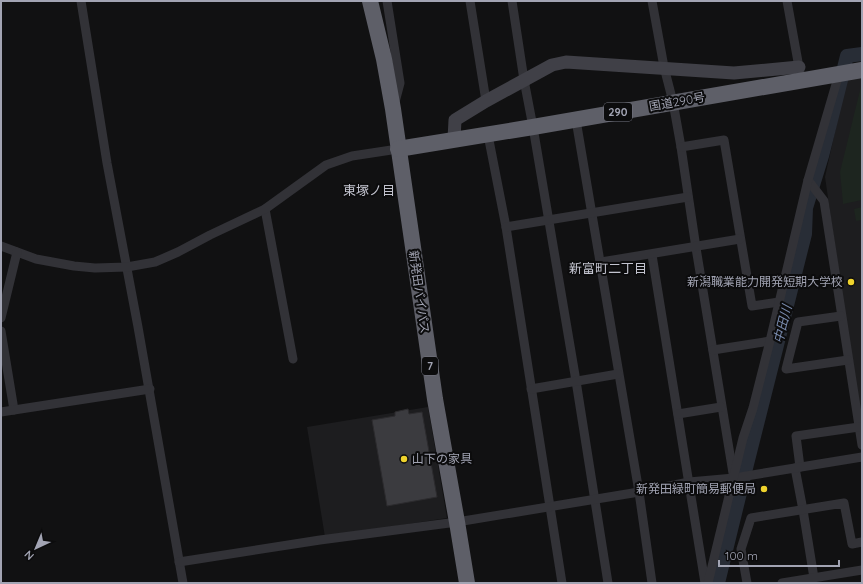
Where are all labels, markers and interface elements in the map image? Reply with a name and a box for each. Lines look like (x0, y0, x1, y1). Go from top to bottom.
street label: 国道290号 (648, 89, 706, 114)
road number: 290 (604, 103, 632, 121)
district label: 東塚ノ目 (343, 182, 395, 198)
street label: 新発田バイパス (406, 249, 433, 334)
district label: 新富町二丁目 (569, 260, 647, 276)
place label: 新潟職業能力開発短期大学校 (687, 274, 843, 289)
marker: 新潟職業能力開発短期大学校 (846, 277, 856, 287)
water label: 中田川 (770, 301, 795, 345)
road number: 7 (422, 357, 438, 375)
place label: 山下の家具 (412, 451, 472, 466)
marker: 山下の家具 (399, 454, 409, 464)
place label: 新発田緑町簡易郵便局 (636, 481, 756, 496)
marker: 新発田緑町簡易郵便局 (759, 484, 769, 494)
north arrow (16, 528, 56, 568)
scale bar (719, 542, 839, 568)
text: N (21, 547, 37, 563)
text: 100 m (725, 548, 758, 563)

